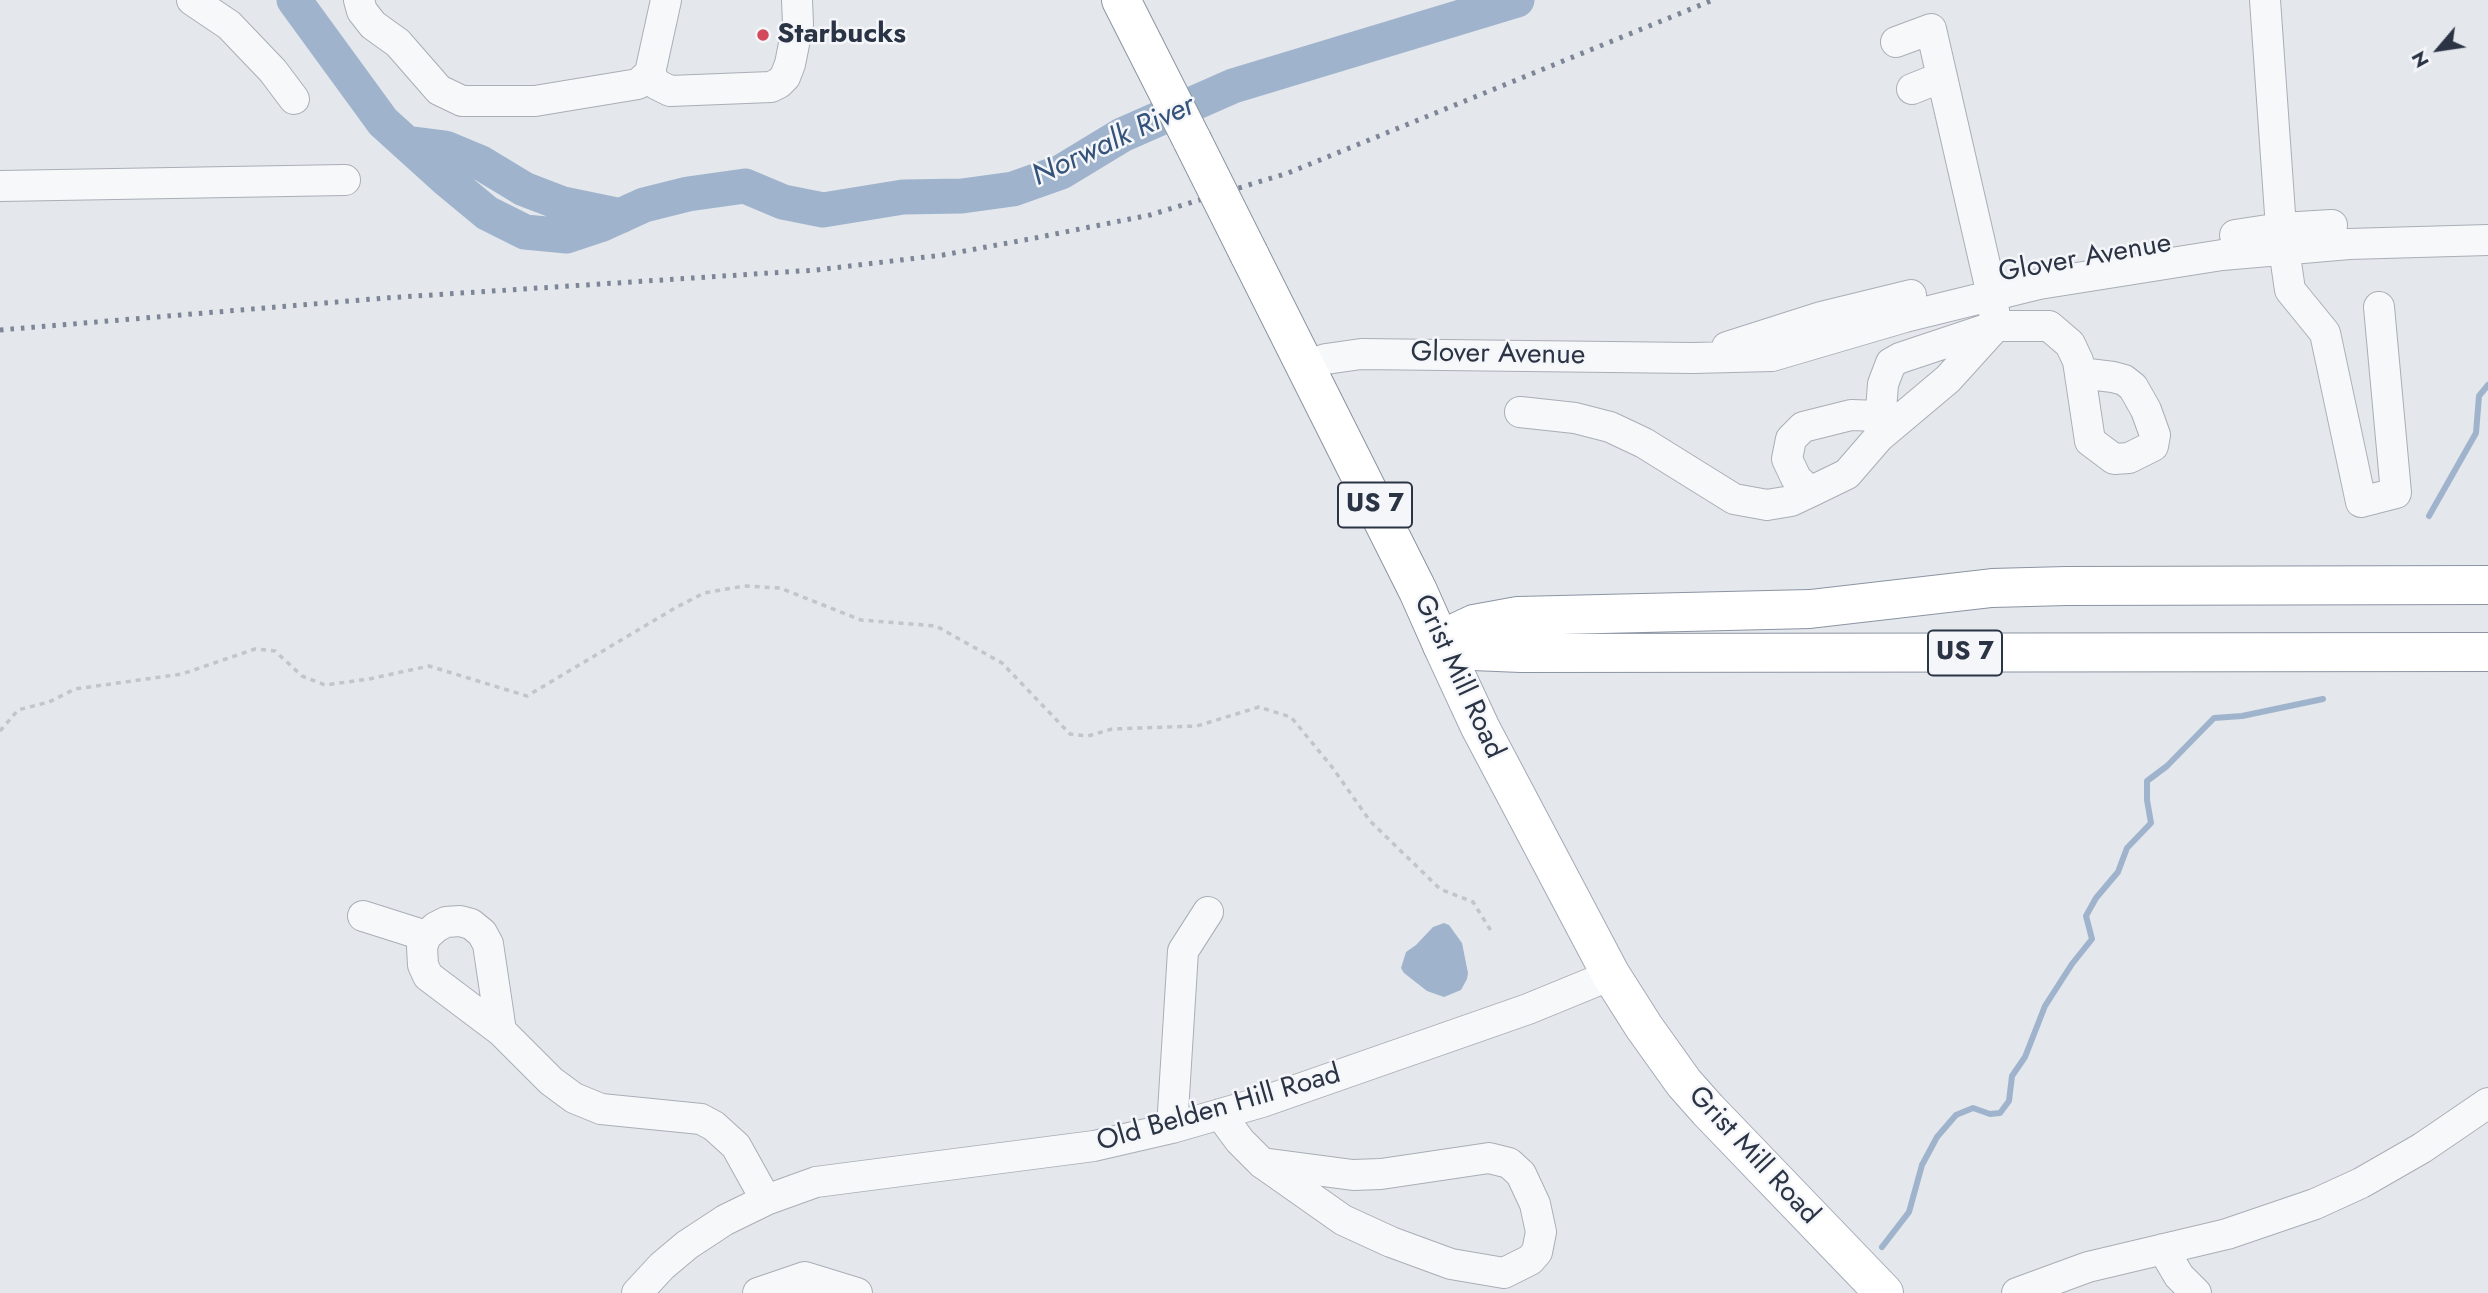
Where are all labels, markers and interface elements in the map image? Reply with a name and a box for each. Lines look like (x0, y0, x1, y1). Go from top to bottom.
north arrow (2404, 14, 2474, 84)
place label: Starbucks (777, 18, 906, 52)
marker: Starbucks (755, 27, 771, 43)
text: N (2405, 46, 2436, 73)
water label: Norwalk River (1027, 89, 1201, 195)
street label: Glover Avenue (1996, 227, 2174, 291)
street label: Glover Avenue (1410, 337, 1586, 373)
road number: US 7 (1338, 482, 1412, 527)
street label: Grist Mill Road (1405, 590, 1511, 764)
road number: US 7 (1928, 631, 2002, 676)
street label: Old Belden Hill Road (1093, 1058, 1345, 1160)
street label: Grist Mill Road (1680, 1080, 1826, 1232)

